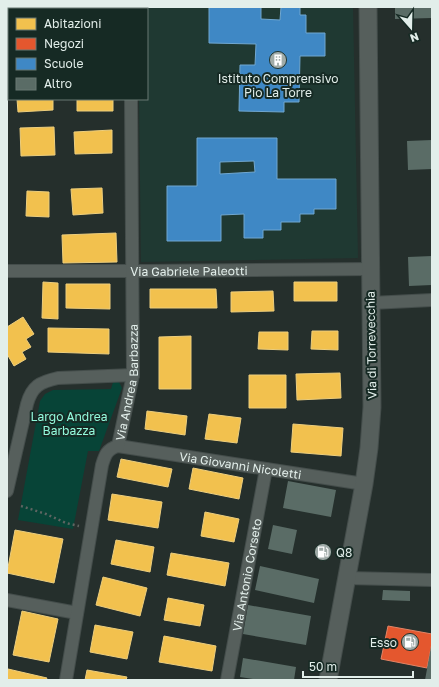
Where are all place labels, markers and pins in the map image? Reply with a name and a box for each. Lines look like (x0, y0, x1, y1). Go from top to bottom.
building icon: Istituto Comprensivo Pio La Torre (268, 50, 288, 70)
place label: Istituto Comprensivo Pio La Torre (218, 71, 338, 100)
fuel station icon: Q8 (313, 542, 333, 562)
place label: Q8 (336, 545, 352, 560)
fuel station icon: Esso (400, 632, 420, 652)
place label: Esso (370, 635, 397, 650)

